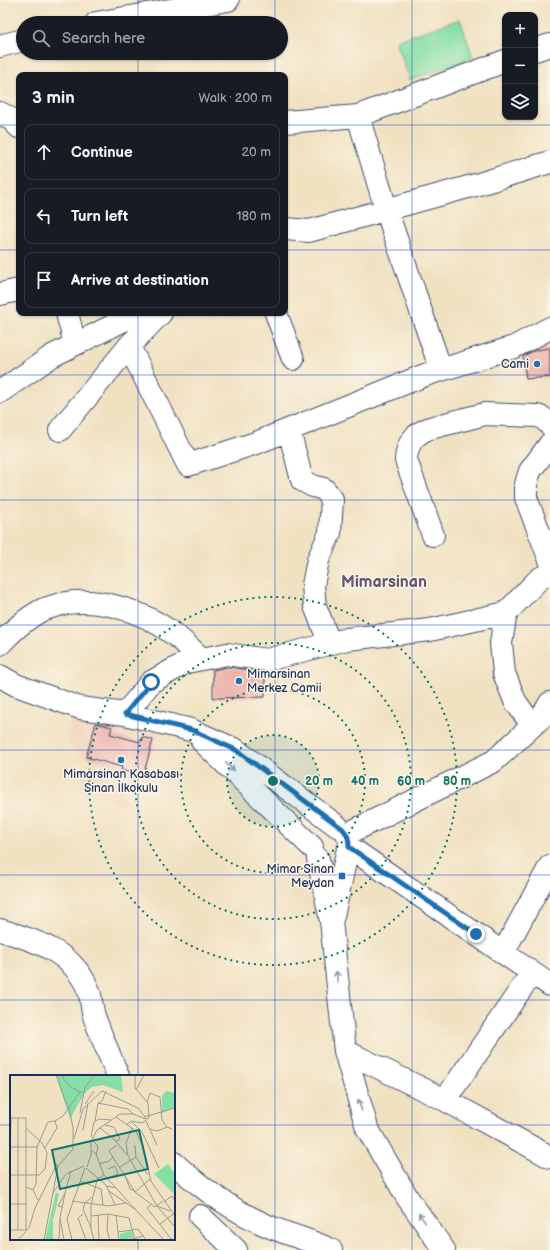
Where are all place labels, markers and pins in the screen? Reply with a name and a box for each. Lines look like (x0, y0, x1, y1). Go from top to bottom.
place label: Cami (501, 357, 529, 372)
marker: Cami (532, 359, 542, 369)
place label: Mimarsinan Merkez Camii (247, 667, 322, 696)
marker: Mimarsinan Merkez Camii (234, 676, 244, 686)
marker: Mimarsinan Kasabası Sinan İlkokulu (116, 755, 126, 765)
place label: Mimarsinan Kasabası Sinan İlkokulu (63, 767, 179, 796)
centre of rings (266, 774, 280, 788)
place label: Mimar Sinan Meydan (266, 862, 334, 891)
marker: Mimar Sinan Meydan (337, 871, 347, 881)

